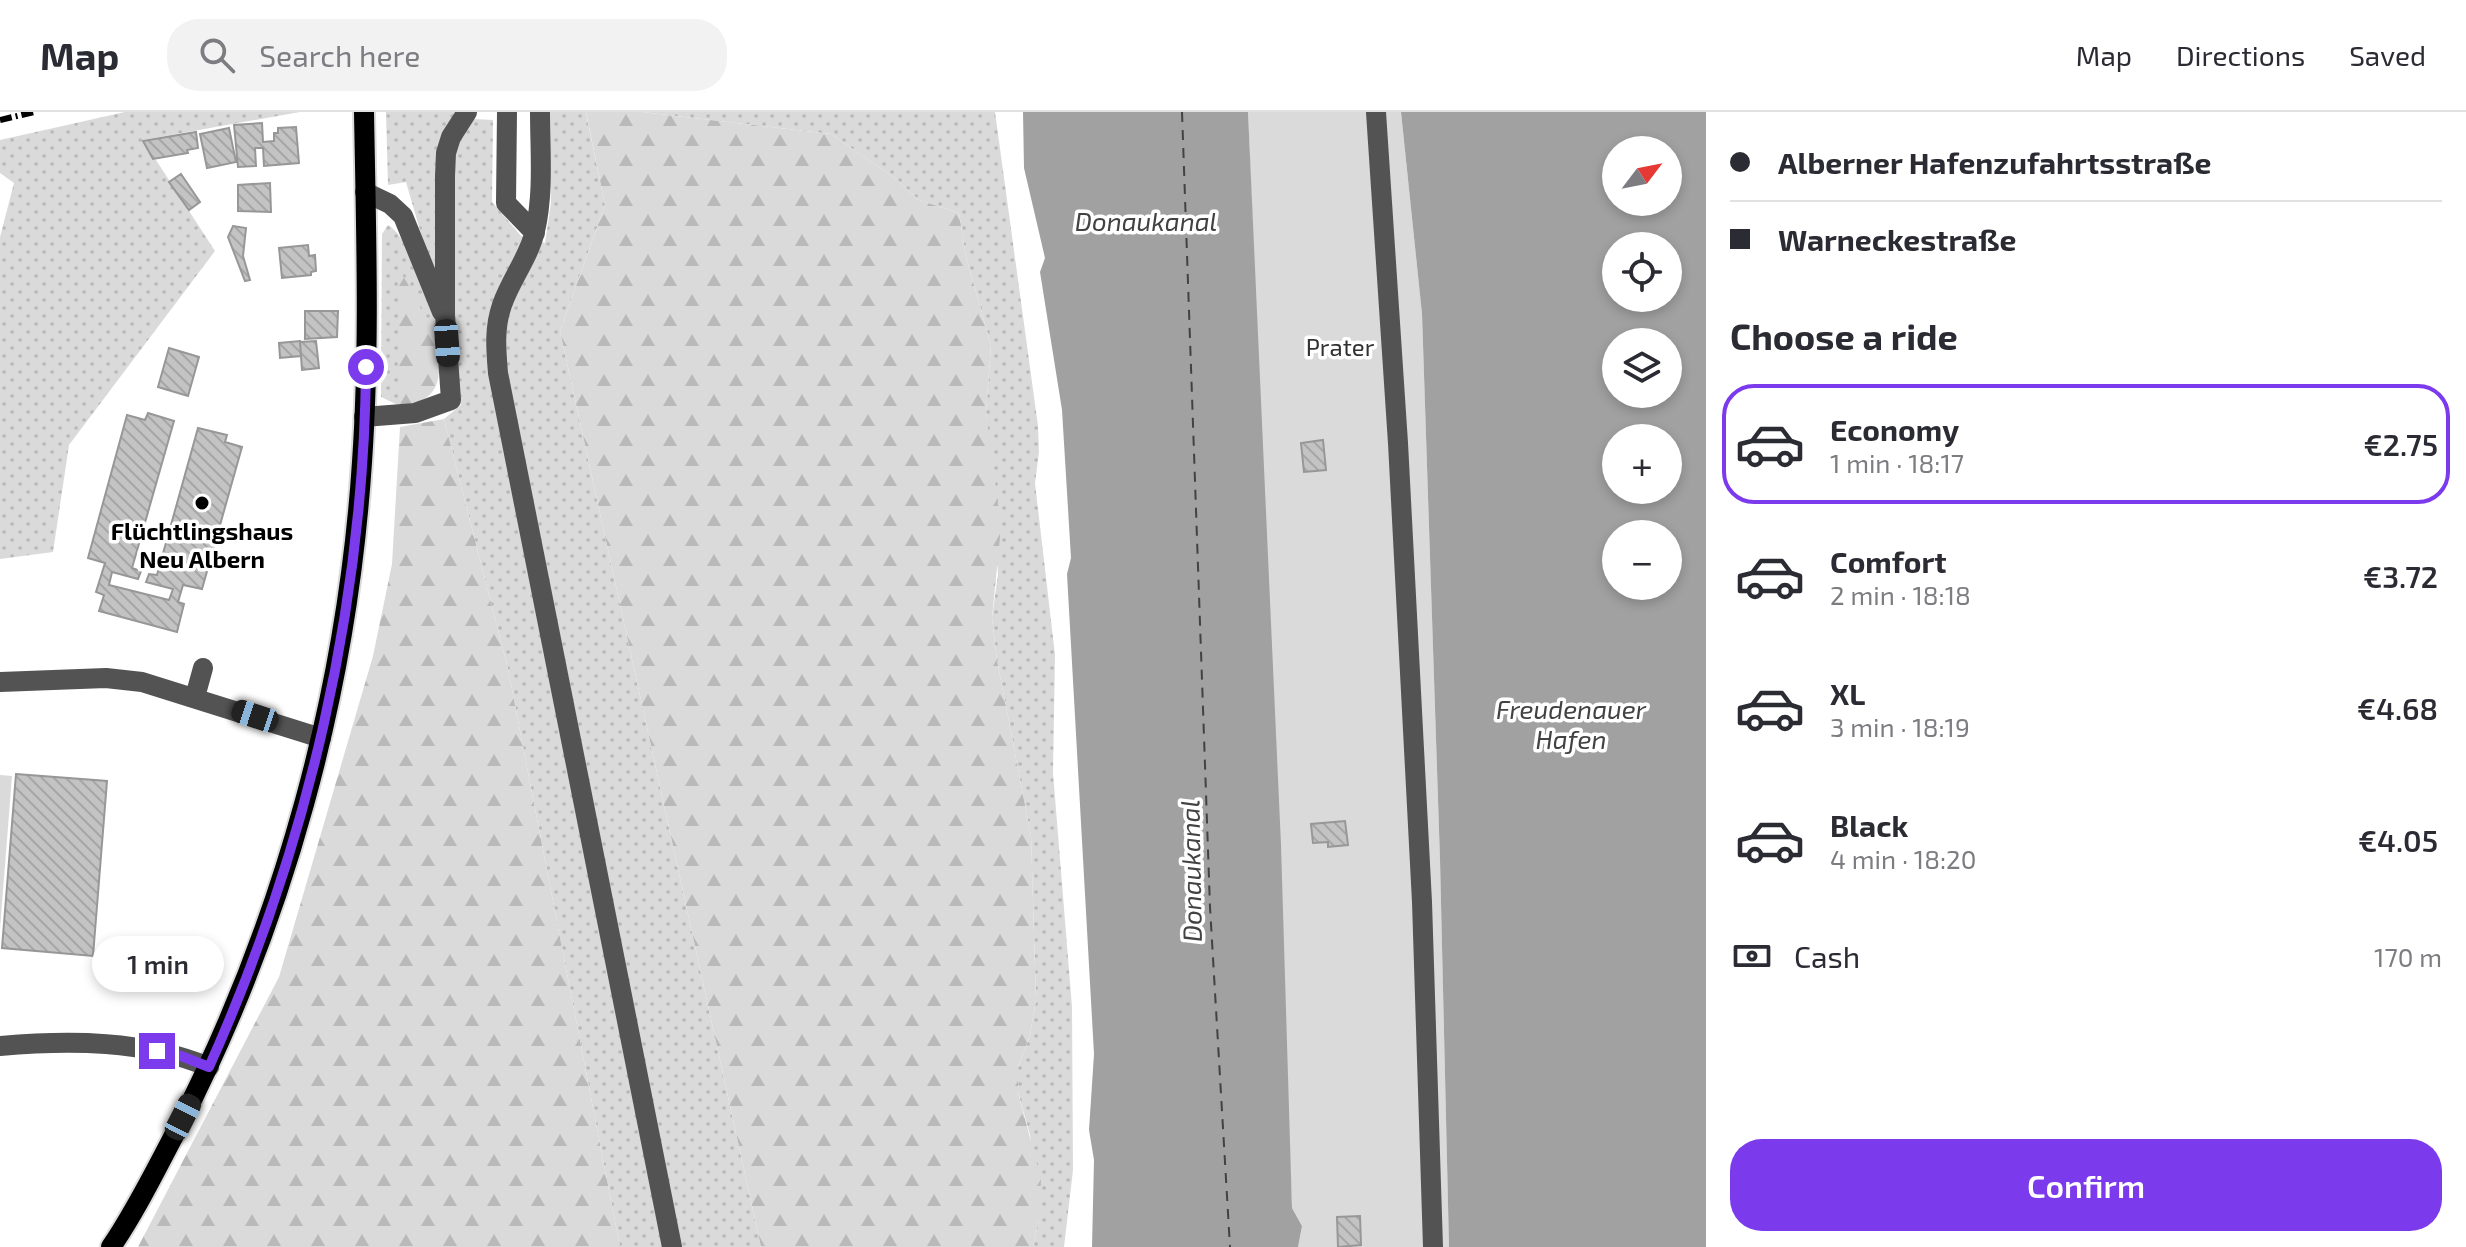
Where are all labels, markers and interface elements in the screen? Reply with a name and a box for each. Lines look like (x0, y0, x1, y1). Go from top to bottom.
search box (167, 19, 727, 91)
text: Map (40, 32, 119, 78)
icon: search (195, 33, 239, 77)
text: Search here (259, 37, 420, 73)
text: Map (2076, 38, 2132, 72)
text: Directions (2176, 38, 2305, 72)
text: Saved (2349, 38, 2426, 72)
north arrow (1602, 136, 1682, 216)
map controls (1602, 136, 1682, 600)
text: Alberner Hafenzufahrtsstraße (1778, 144, 2211, 180)
water label: Donaukanal (1075, 205, 1217, 236)
text: Warneckestraße (1778, 221, 2016, 257)
button: locate (1602, 232, 1682, 312)
text: Choose a ride (1730, 314, 1958, 357)
car (433, 318, 461, 368)
button: layers (1602, 328, 1682, 408)
park label: Prater (1306, 332, 1375, 361)
route start (348, 349, 384, 385)
icon: car (1734, 408, 1806, 480)
text: Economy (1830, 411, 1959, 447)
button: + (1602, 424, 1682, 504)
text: €2.75 (2364, 426, 2438, 462)
text: 1 min · 18:17 (1830, 447, 1964, 478)
marker: Flüchtlingshaus Neu Albern (193, 494, 211, 512)
place label: Flüchtlingshaus Neu Albern (111, 516, 293, 573)
button: − (1602, 520, 1682, 600)
icon: car (1734, 540, 1806, 612)
text: Comfort (1830, 543, 1947, 579)
text: €3.72 (2363, 558, 2438, 594)
text: 2 min · 18:18 (1830, 579, 1971, 610)
icon: car (1734, 672, 1806, 744)
text: XL (1830, 675, 1865, 711)
text: €4.68 (2357, 690, 2438, 726)
water label: Freudenauer Hafen (1496, 693, 1647, 754)
car (228, 697, 282, 735)
text: 3 min · 18:19 (1830, 711, 1970, 742)
water label: Donaukanal (1173, 800, 1207, 942)
icon: car (1734, 804, 1806, 876)
text: Black (1830, 807, 1908, 843)
text: €4.05 (2358, 822, 2438, 858)
text: 4 min · 18:20 (1830, 843, 1976, 874)
icon: cash (1730, 934, 1774, 978)
callout: 1 min (91, 935, 223, 991)
text: Cash (1794, 938, 1860, 974)
text: 170 m (2374, 941, 2442, 972)
text: 1 min (127, 948, 189, 979)
route end (139, 1033, 175, 1069)
car (161, 1090, 205, 1144)
button: Confirm (1730, 1139, 2442, 1231)

